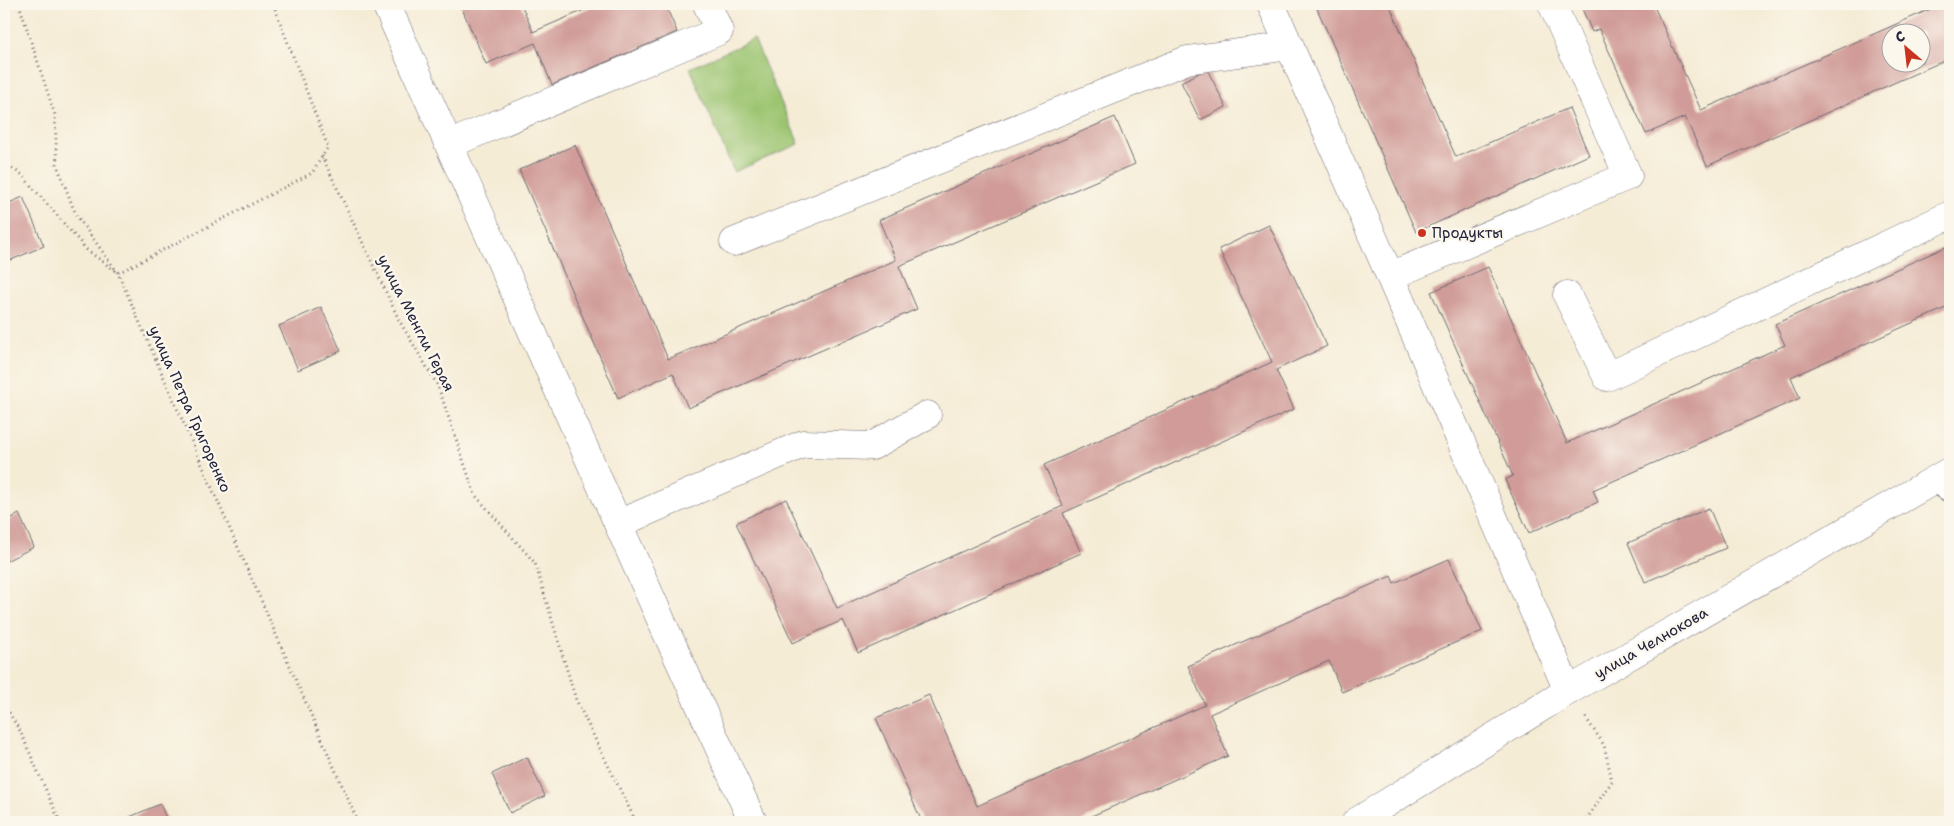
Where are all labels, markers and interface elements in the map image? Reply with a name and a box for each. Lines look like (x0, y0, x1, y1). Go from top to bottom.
north arrow (1882, 22, 1932, 72)
text: С (1892, 27, 1908, 46)
place label: Продукты (1432, 223, 1503, 243)
marker: Продукты (1416, 227, 1428, 239)
street label: улица Менгли Герая (373, 251, 459, 395)
street label: улица Петра Григоренко (144, 322, 236, 496)
street label: улица Челнокова (1591, 602, 1712, 684)

